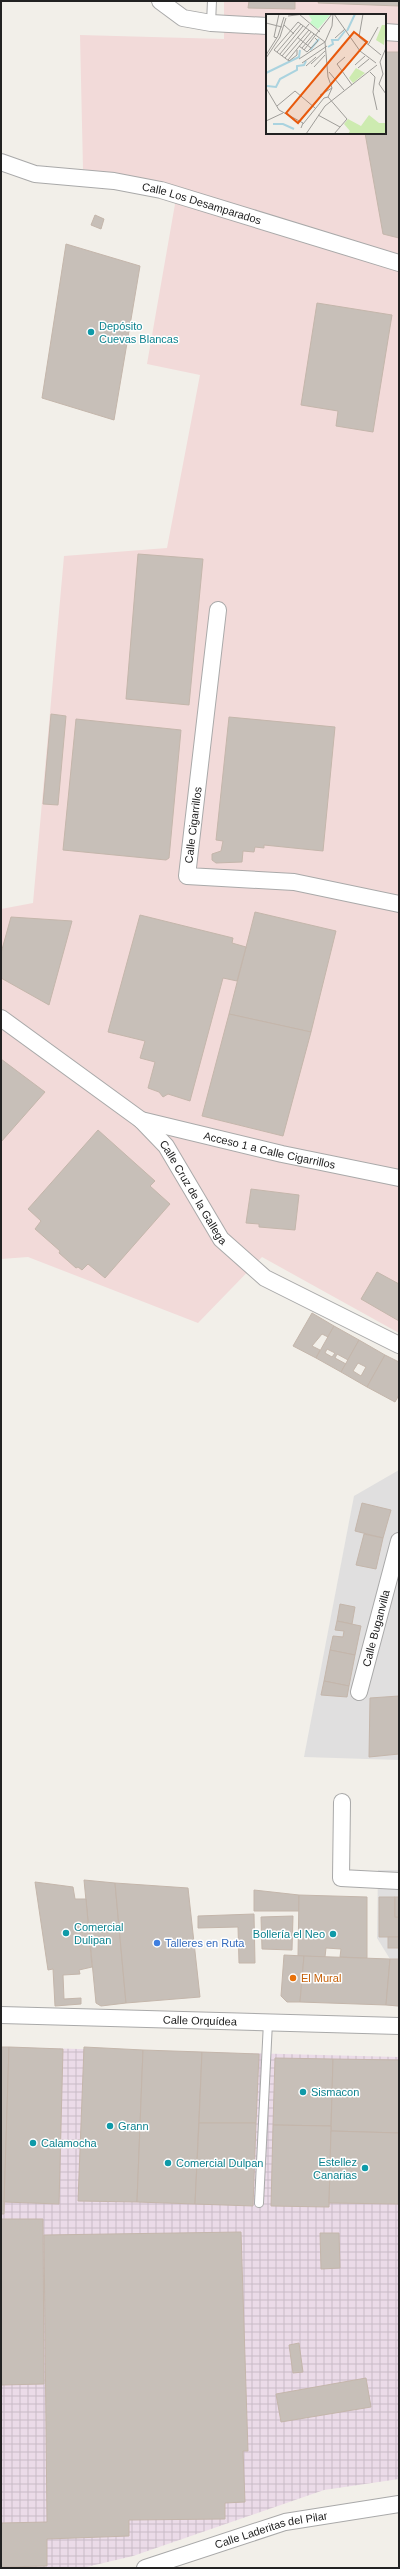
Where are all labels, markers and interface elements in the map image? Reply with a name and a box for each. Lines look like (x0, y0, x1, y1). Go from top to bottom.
inset map (266, 14, 386, 134)
street label: Calle Los Desamparados (141, 181, 263, 227)
place label: Depósito Cuevas Blancas (99, 320, 179, 345)
marker: Depósito Cuevas Blancas (86, 327, 96, 337)
street label: Calle Cigarrillos (182, 786, 204, 864)
street label: Acceso 1 a Calle Cigarrillos (202, 1129, 337, 1171)
street label: Calle Cruz de la Gallega (158, 1138, 230, 1248)
street label: Calle Buganvilla (360, 1588, 392, 1668)
place label: Comercial Dulipan (74, 1921, 124, 1946)
marker: Comercial Dulipan (61, 1928, 71, 1938)
place label: Bollería el Neo (253, 1928, 325, 1940)
marker: Bollería el Neo (328, 1929, 338, 1939)
place label: Talleres en Ruta (165, 1937, 245, 1949)
marker: Talleres en Ruta (152, 1938, 162, 1948)
place label: El Mural (301, 1972, 341, 1984)
marker: El Mural (288, 1973, 298, 1983)
street label: Calle Orquídea (163, 2013, 238, 2028)
place label: Sismacon (311, 2086, 359, 2098)
marker: Sismacon (298, 2087, 308, 2097)
place label: Grann (118, 2120, 149, 2132)
marker: Grann (105, 2121, 115, 2131)
place label: Calamocha (41, 2137, 98, 2149)
marker: Calamocha (28, 2138, 38, 2148)
place label: Estellez Canarias (313, 2156, 357, 2181)
place label: Comercial Dulpan (176, 2157, 263, 2169)
marker: Comercial Dulpan (163, 2158, 173, 2168)
marker: Estellez Canarias (360, 2163, 370, 2173)
street label: Calle Laderitas del Pilar (213, 2509, 329, 2551)

